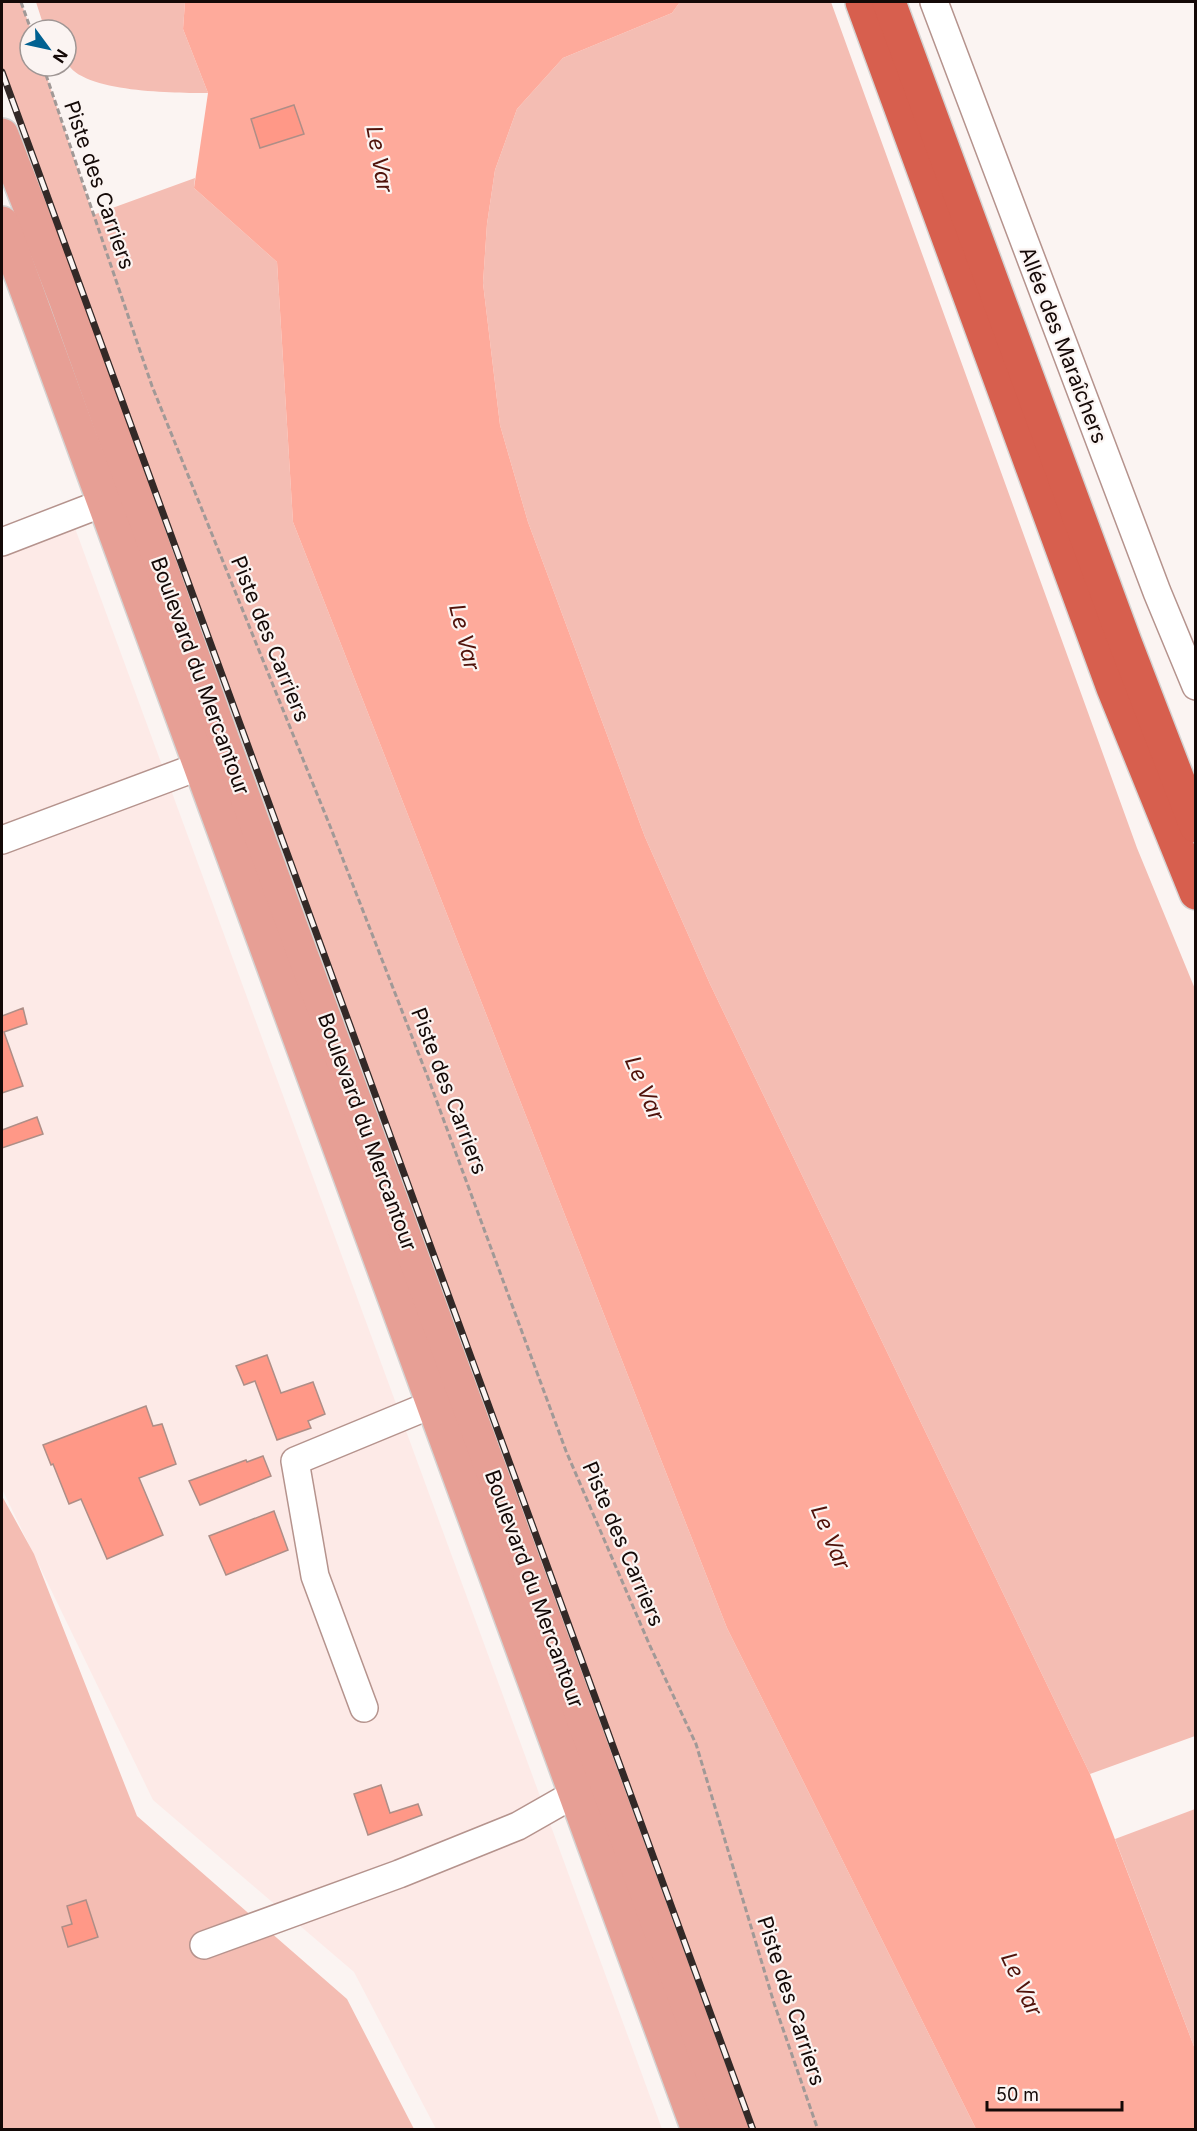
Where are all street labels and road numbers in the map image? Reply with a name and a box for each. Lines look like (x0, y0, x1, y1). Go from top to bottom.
street label: Piste des Carriers (59, 97, 140, 272)
street label: Allée des Maraîchers (1014, 243, 1112, 447)
street label: Piste des Carriers (226, 552, 315, 725)
street label: Boulevard du Mercantour (146, 553, 255, 798)
street label: Piste des Carriers (406, 1004, 493, 1178)
street label: Boulevard du Mercantour (313, 1009, 422, 1254)
street label: Piste des Carriers (577, 1458, 669, 1630)
street label: Boulevard du Mercantour (480, 1466, 589, 1711)
street label: Piste des Carriers (752, 1913, 831, 2089)

